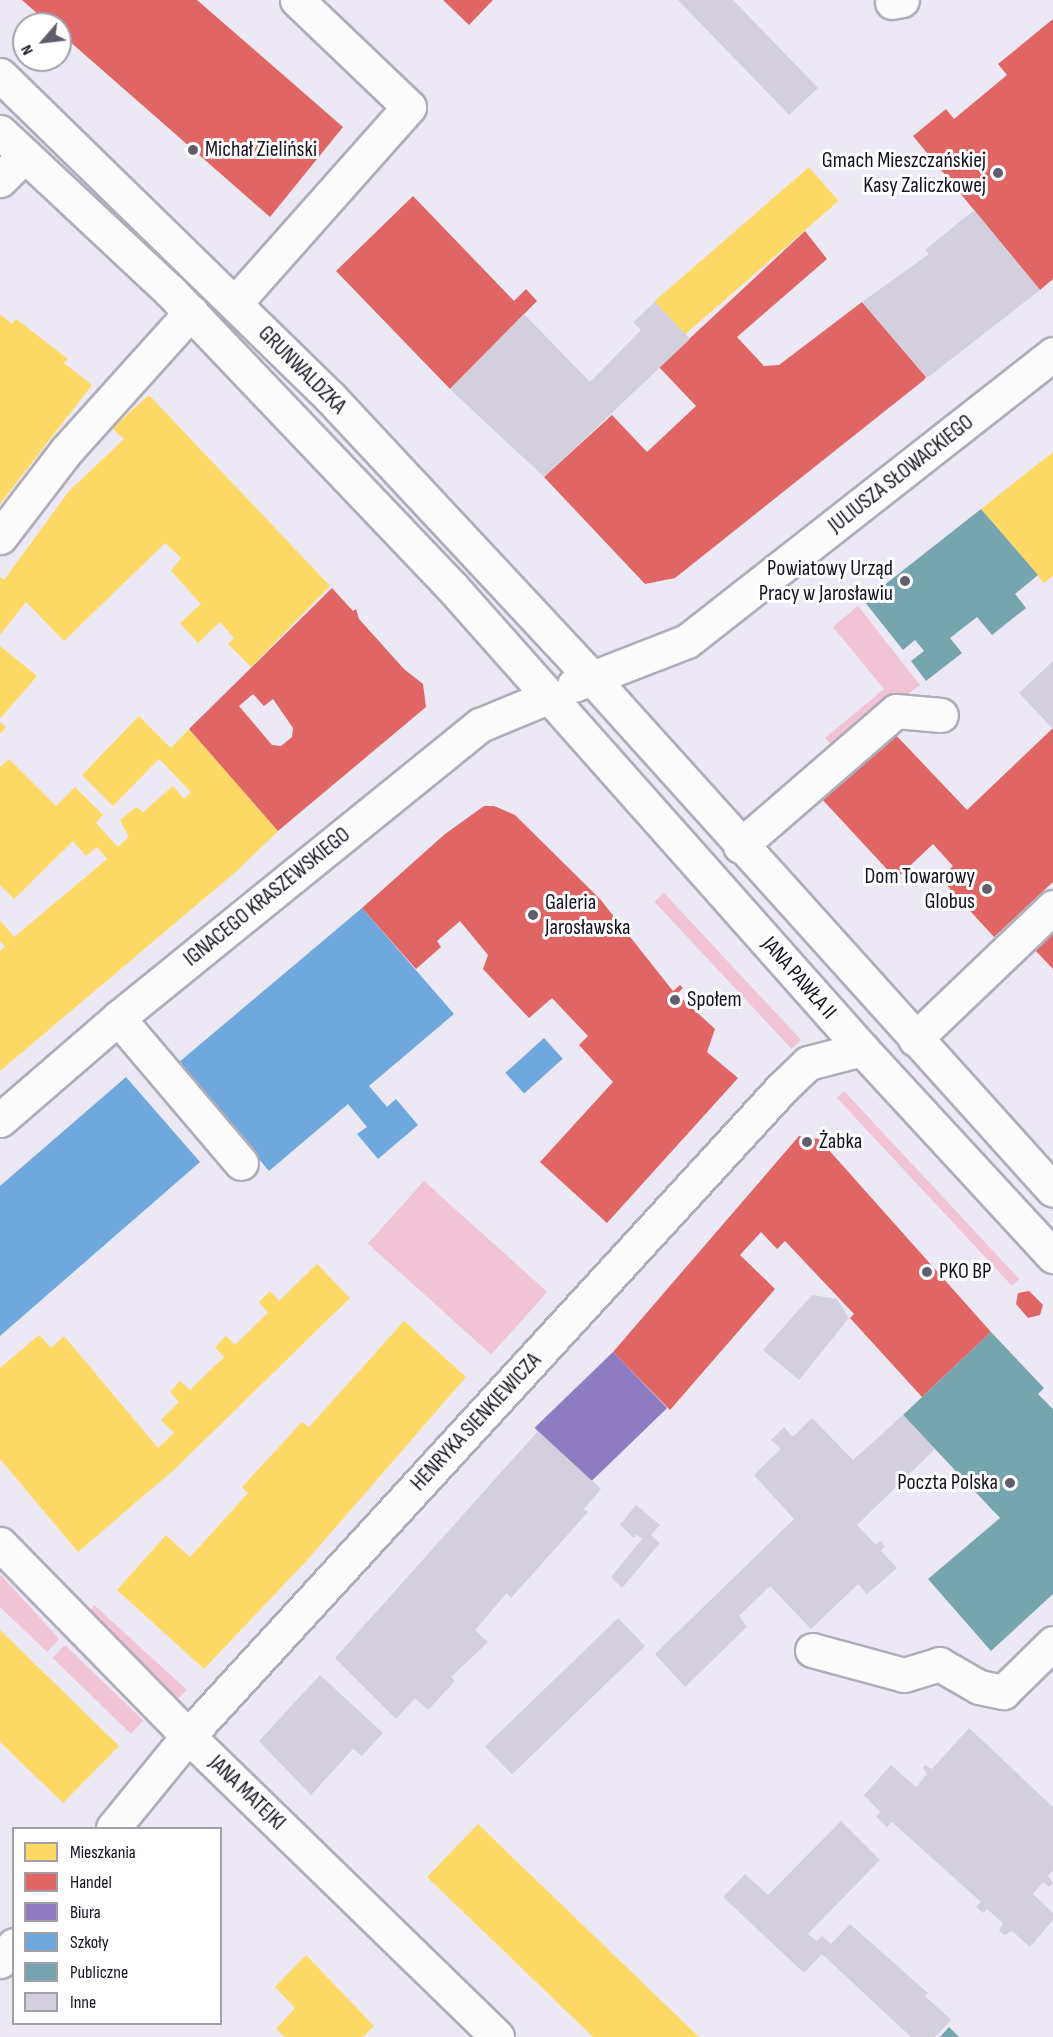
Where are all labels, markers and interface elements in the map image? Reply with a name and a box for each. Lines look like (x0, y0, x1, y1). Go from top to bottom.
north arrow (12, 12, 72, 72)
text: N (17, 42, 38, 58)
place label: Michał Zieliński (205, 137, 317, 163)
marker: Michał Zieliński (186, 143, 200, 157)
place label: Gmach Mieszczańskiej Kasy Zaliczkowej (822, 147, 986, 198)
marker: Gmach Mieszczańskiej Kasy Zaliczkowej (991, 166, 1005, 180)
street label: GRUNWALDZKA (253, 321, 351, 419)
street label: JULIUSZA SŁOWACKIEGO (823, 409, 979, 539)
place label: Powiatowy Urząd Pracy w Jarosławiu (759, 555, 893, 606)
marker: Powiatowy Urząd Pracy w Jarosławiu (898, 574, 912, 588)
street label: IGNACEGO KRASZEWSKIEGO (179, 822, 355, 972)
place label: Dom Towarowy Globus (865, 863, 975, 914)
marker: Dom Towarowy Globus (980, 882, 994, 896)
place label: Galeria Jarosławska (545, 889, 631, 940)
marker: Galeria Jarosławska (526, 908, 540, 922)
street label: JANA PAWŁA II (756, 932, 842, 1024)
place label: Społem (687, 987, 742, 1013)
marker: Społem (668, 993, 682, 1007)
place label: Żabka (819, 1129, 862, 1155)
marker: Żabka (800, 1135, 814, 1149)
place label: PKO BP (939, 1259, 991, 1285)
marker: PKO BP (920, 1265, 934, 1279)
street label: HENRYKA SIENKIEWICZA (405, 1348, 547, 1496)
place label: Poczta Polska (897, 1470, 998, 1496)
marker: Poczta Polska (1003, 1476, 1017, 1490)
street label: JANA MATEJKI (203, 1750, 291, 1836)
legend (12, 1827, 222, 2025)
text: Mieszkania (70, 1842, 136, 1863)
text: Handel (70, 1872, 112, 1893)
text: Biura (70, 1902, 101, 1923)
text: Szkoły (70, 1932, 109, 1953)
text: Publiczne (70, 1962, 128, 1983)
text: Inne (70, 1992, 96, 2013)

